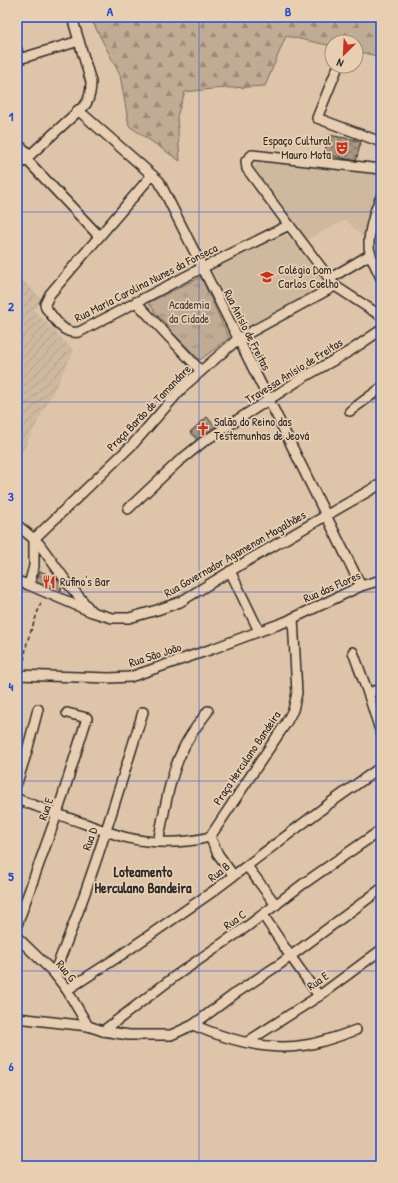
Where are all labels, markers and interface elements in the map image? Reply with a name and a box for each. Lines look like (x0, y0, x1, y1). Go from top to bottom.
text: A (107, 2, 114, 20)
text: B (285, 2, 292, 20)
north arrow (324, 34, 364, 74)
text: N (334, 55, 345, 71)
text: 1 (9, 107, 14, 125)
place label: Espaço Cultural Mauro Mota (263, 132, 332, 163)
theatre icon: Espaço Cultural Mauro Mota (334, 140, 350, 156)
street label: Rua Maria Carolina Nunes da Fonseca (71, 239, 220, 326)
place label: Colégio Dom Carlos Coelho (278, 261, 339, 292)
school or university icon: Colégio Dom Carlos Coelho (259, 269, 275, 285)
street label: Rua Anisio de Freitas (220, 286, 275, 374)
park label: Academia da Cidade (169, 296, 209, 327)
text: 2 (8, 297, 15, 315)
street label: Travessa Anísio de Freitas (242, 333, 346, 408)
street label: Praça Barão de Tamandare (103, 360, 195, 455)
place label: Salão do Reino das Testemunhas de Jeová (214, 413, 309, 444)
church icon: Salão do Reino das Testemunhas de Jeová (195, 421, 211, 437)
text: 3 (8, 487, 14, 505)
street label: Rua Governador Agamenon Magalhães (161, 506, 309, 601)
street label: Rua das Flores (300, 566, 363, 607)
place label: Rufino's Bar (60, 573, 110, 590)
restaurant icon: Rufino's Bar (41, 574, 57, 590)
street label: Rua São João (126, 638, 183, 671)
text: 4 (9, 677, 14, 695)
street label: Praça Herculano Bandeira (209, 707, 285, 808)
street label: Rua E (34, 795, 57, 822)
street label: Rua D (78, 825, 101, 853)
street label: Rua B (204, 858, 233, 886)
district label: Loteamento Herculano Bandeira (95, 862, 192, 897)
text: 5 (8, 867, 14, 885)
street label: Rua C (220, 905, 250, 934)
street label: Rua G (52, 956, 81, 985)
street label: Rua E (303, 967, 333, 994)
text: 6 (8, 1057, 14, 1075)

